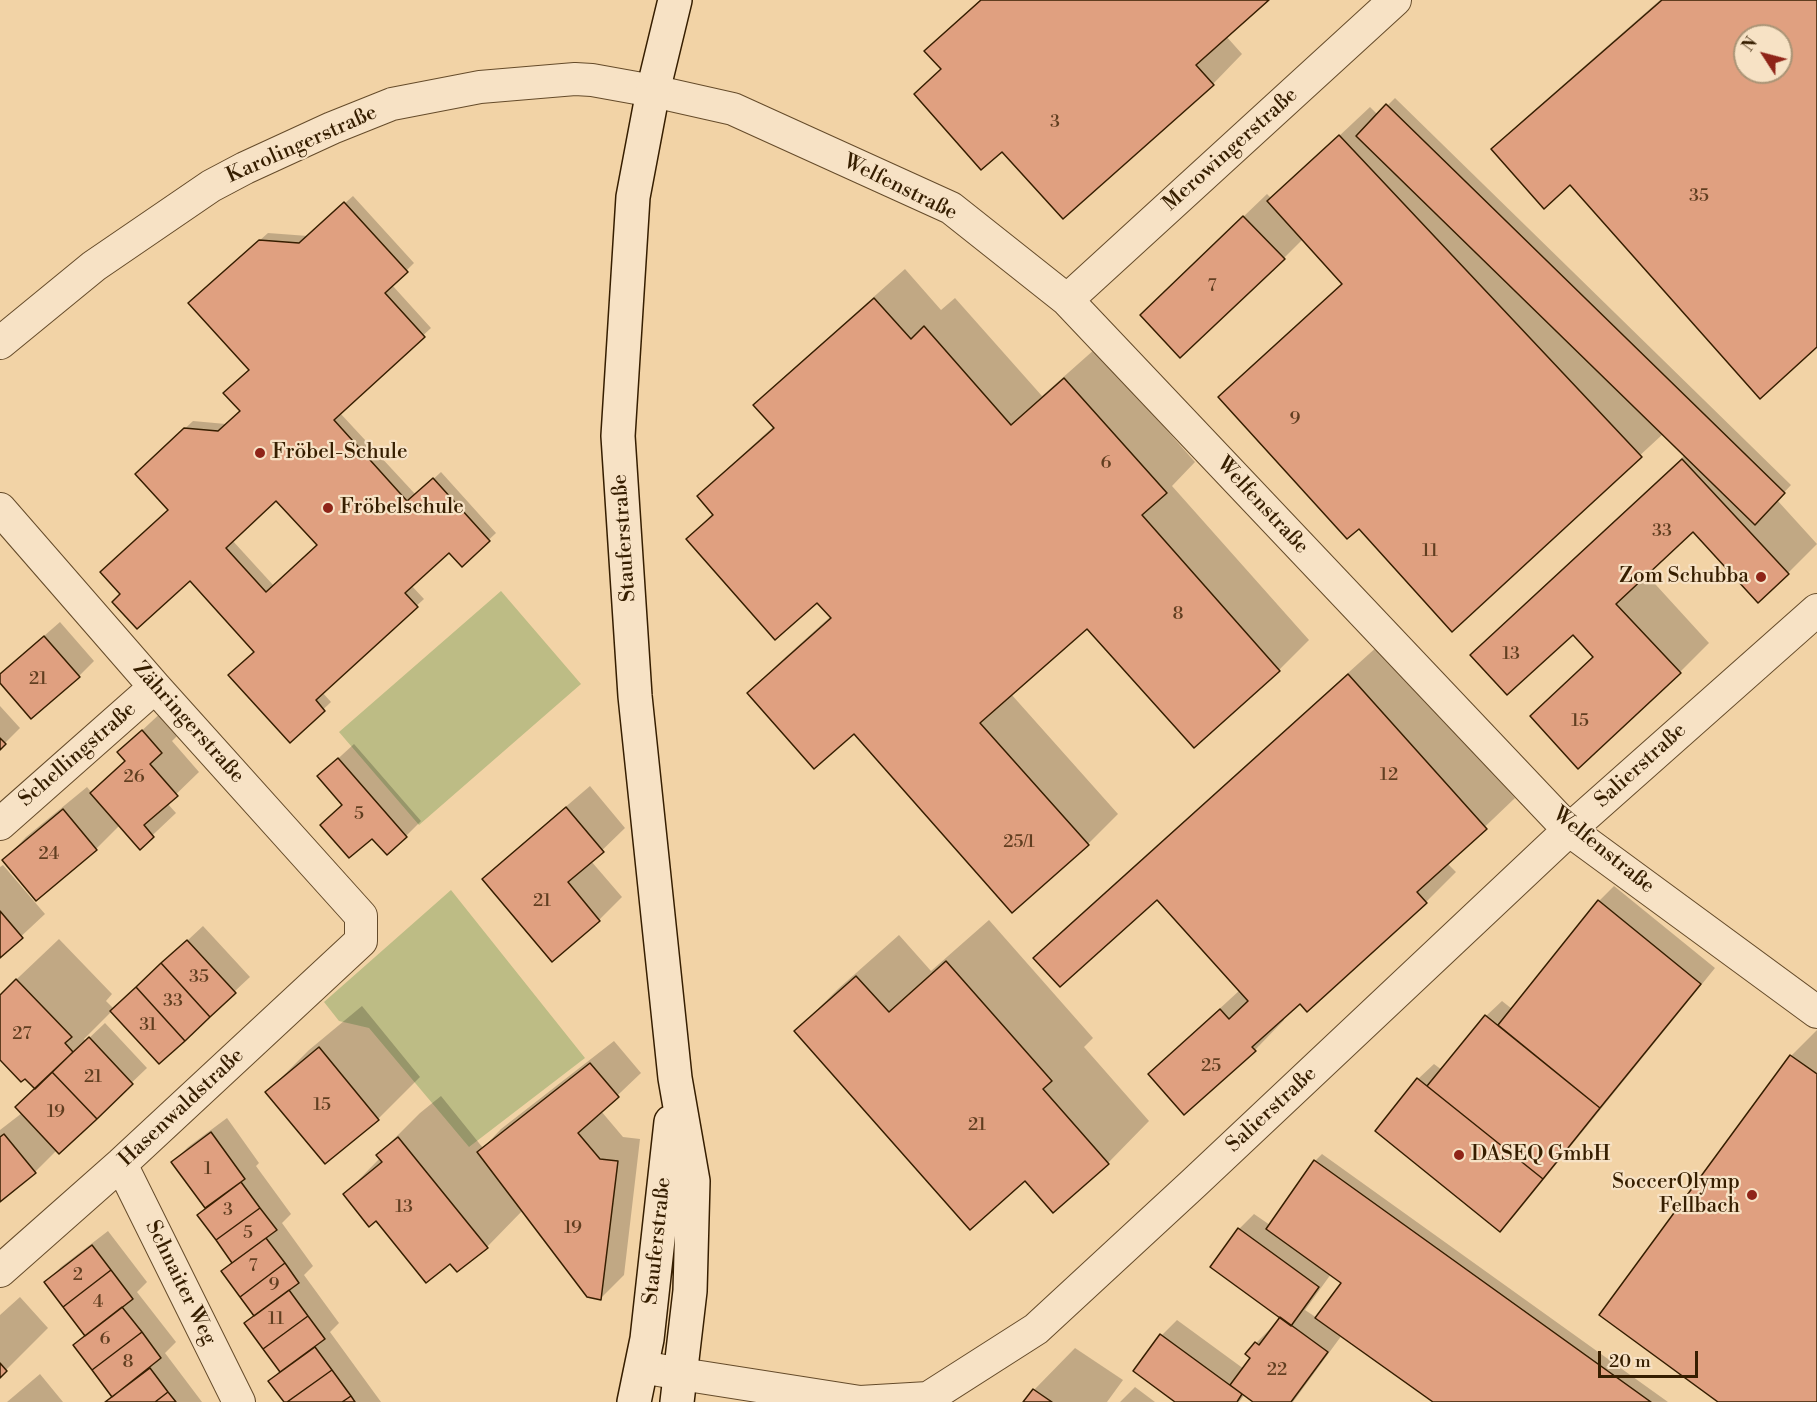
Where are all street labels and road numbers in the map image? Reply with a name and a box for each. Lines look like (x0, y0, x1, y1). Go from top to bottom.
street label: Merowingerstraße (1159, 83, 1303, 217)
street label: Karolingerstraße (223, 101, 381, 189)
street label: Welfenstraße (839, 150, 961, 226)
street label: Welfenstraße (1211, 452, 1313, 560)
street label: Stauferstraße (608, 473, 642, 603)
street label: Zähringerstraße (127, 657, 249, 789)
street label: Schellingstraße (14, 697, 142, 813)
street label: Salierstraße (1590, 718, 1692, 814)
street label: Welfenstraße (1547, 802, 1659, 900)
street label: Hasenwaldstraße (114, 1044, 250, 1172)
street label: Salierstraße (1222, 1062, 1322, 1158)
street label: Stauferstraße (639, 1176, 677, 1306)
street label: Schnaiter Weg (139, 1217, 221, 1349)

